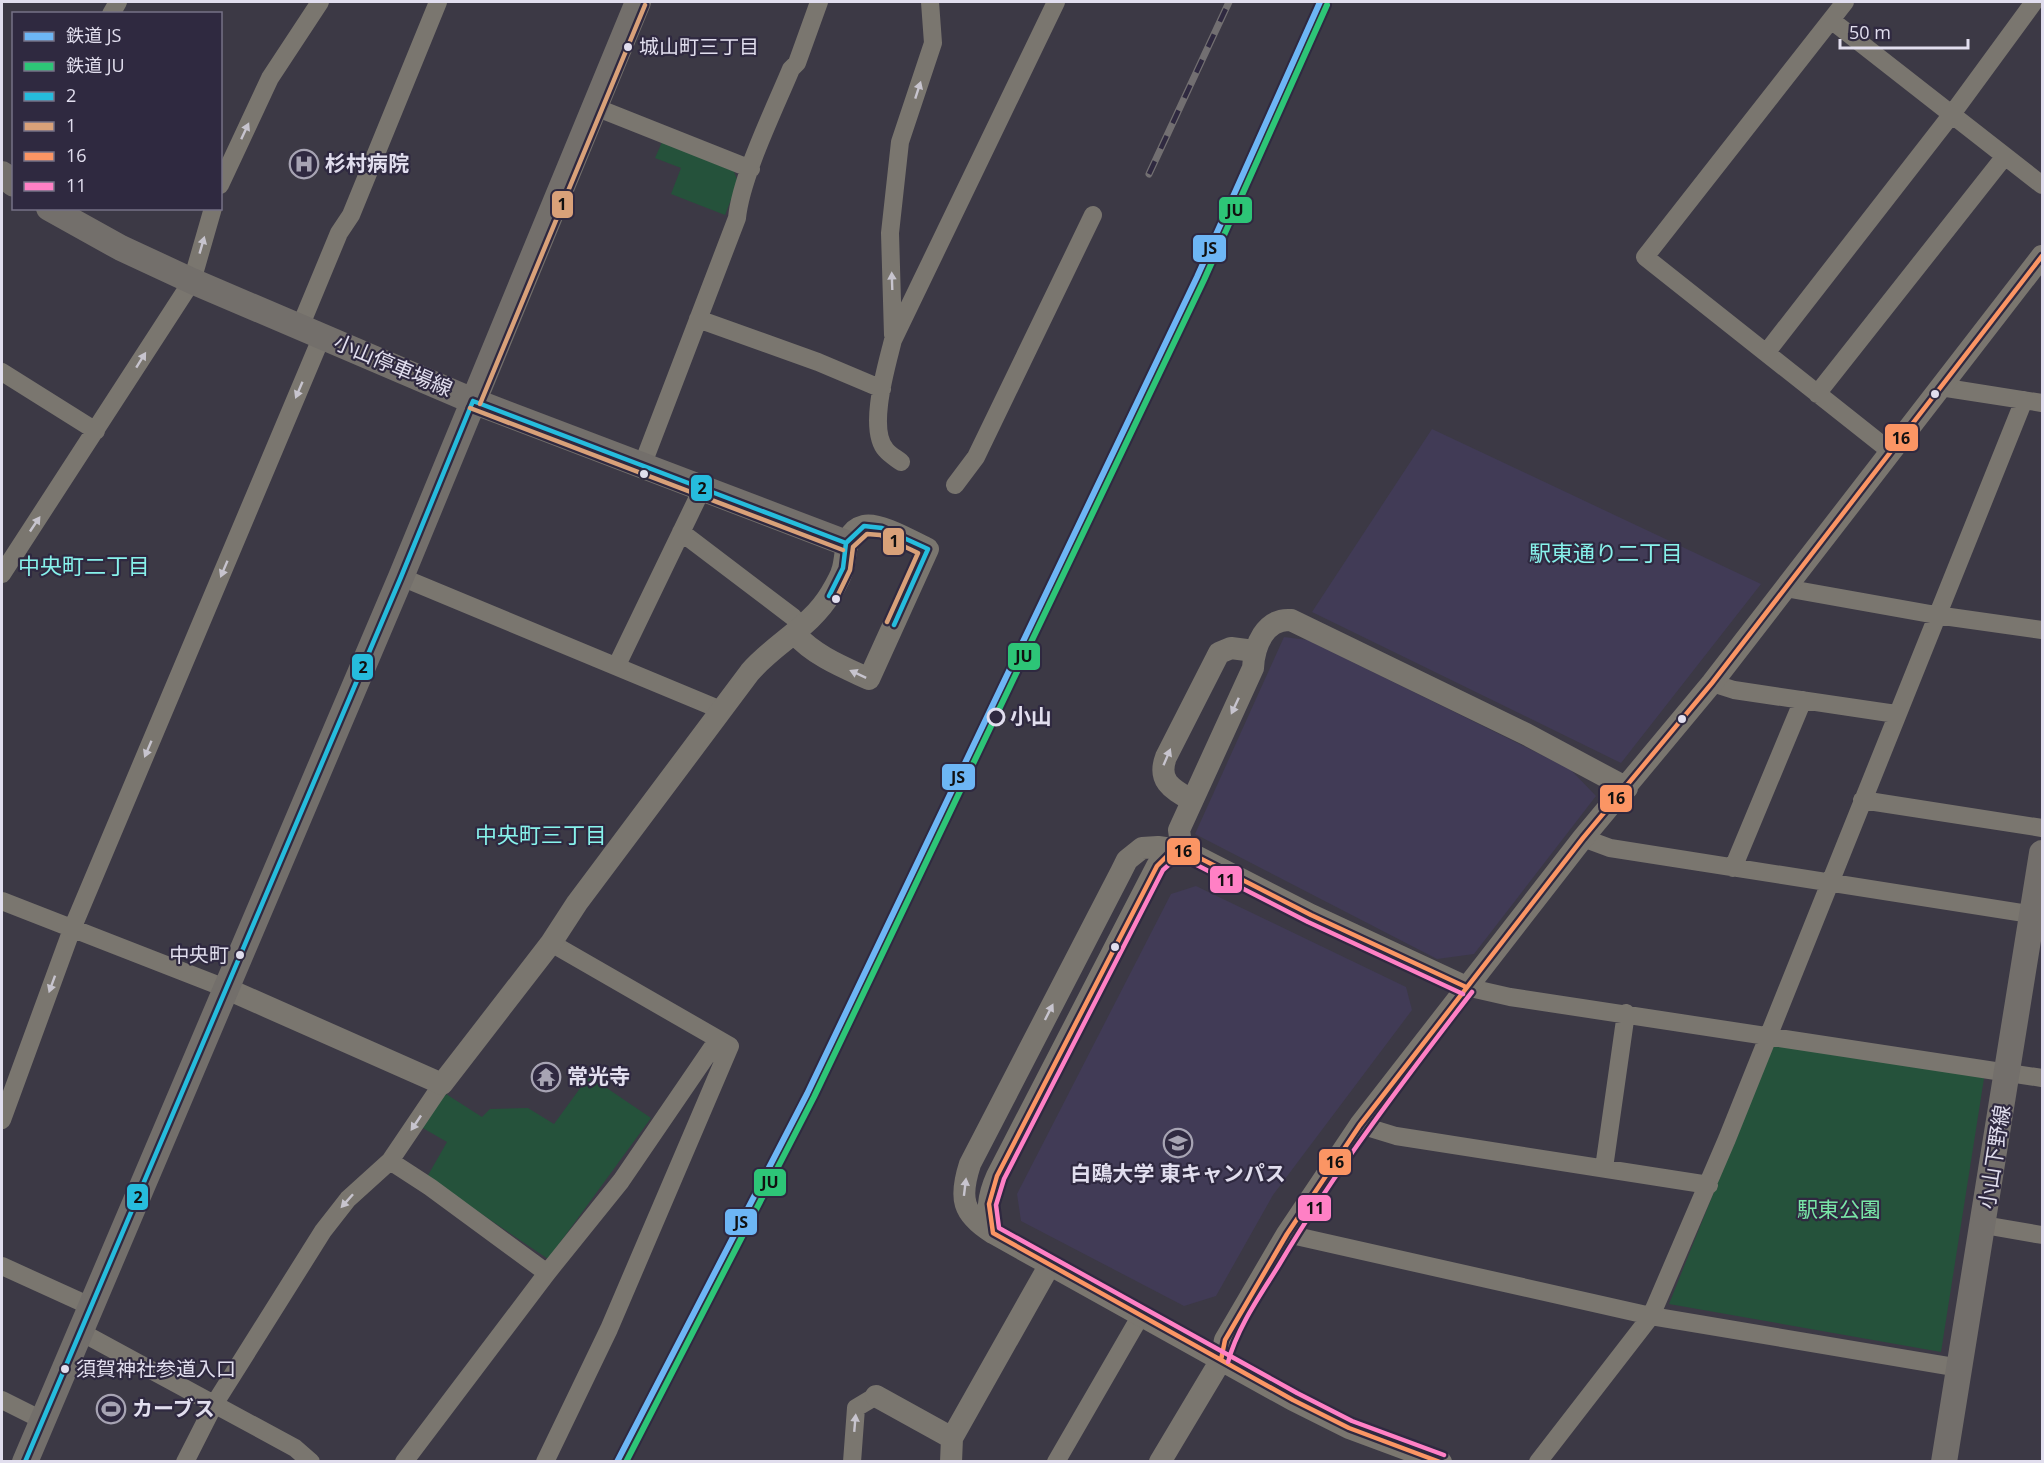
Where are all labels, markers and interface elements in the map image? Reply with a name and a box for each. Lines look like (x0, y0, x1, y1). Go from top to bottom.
legend (12, 12, 222, 210)
scale bar (1840, 12, 1968, 50)
text: 50 m (1849, 20, 1891, 44)
text: 鉄道 JS (66, 23, 122, 47)
place label: 城山町三丁目 (639, 33, 759, 60)
marker: 城山町三丁目 (622, 41, 634, 53)
text: 鉄道 JU (66, 53, 125, 77)
one-way arrow (913, 81, 923, 99)
text: 2 (66, 83, 76, 107)
text: 1 (66, 113, 76, 137)
one-way arrow (241, 123, 250, 140)
text: 16 (66, 143, 87, 167)
hospital icon: 杉村病院 (288, 148, 320, 180)
place label: 杉村病院 (325, 149, 409, 177)
text: 11 (66, 173, 87, 197)
line badge: 1 (551, 190, 574, 219)
text: 1 (557, 193, 567, 215)
line badge: JU (1218, 196, 1253, 224)
text: JU (1224, 199, 1244, 221)
line badge: JS (1192, 234, 1227, 263)
one-way arrow (198, 235, 207, 253)
text: JS (1201, 237, 1217, 259)
one-way arrow (887, 272, 896, 291)
street label: 小山停車場線 (330, 328, 457, 403)
one-way arrow (135, 352, 146, 368)
one-way arrow (294, 381, 304, 399)
unlabelled marker (1929, 388, 1941, 400)
line badge: 16 (1884, 423, 1919, 452)
text: 16 (1892, 427, 1910, 449)
unlabelled marker (638, 468, 650, 480)
line badge: 2 (690, 474, 713, 502)
text: 2 (697, 477, 707, 499)
one-way arrow (29, 516, 40, 532)
line badge: 1 (882, 527, 905, 556)
text: 1 (889, 530, 899, 552)
district label: 駅東通り二丁目 (1529, 537, 1683, 567)
district label: 中央町二丁目 (18, 550, 150, 580)
one-way arrow (219, 561, 228, 578)
unlabelled marker (830, 593, 842, 605)
line badge: JU (1007, 642, 1041, 671)
text: JU (1013, 645, 1033, 667)
line badge: 2 (351, 653, 374, 681)
text: 2 (358, 656, 368, 678)
one-way arrow (849, 669, 866, 678)
one-way arrow (1231, 697, 1240, 714)
place label: 小山 (1010, 702, 1052, 730)
marker: 小山 (987, 708, 1005, 726)
unlabelled marker (1676, 713, 1688, 725)
one-way arrow (143, 741, 153, 759)
one-way arrow (1163, 748, 1172, 766)
line badge: JS (941, 763, 976, 791)
text: JS (949, 766, 965, 788)
line badge: 16 (1599, 784, 1633, 813)
text: 16 (1607, 787, 1625, 809)
district label: 中央町三丁目 (475, 819, 607, 849)
line badge: 16 (1166, 837, 1201, 866)
text: 16 (1174, 840, 1192, 862)
line badge: 11 (1209, 865, 1243, 894)
text: 11 (1217, 869, 1235, 891)
place label: 中央町 (169, 941, 229, 968)
unlabelled marker (1109, 941, 1121, 953)
marker: 中央町 (234, 949, 246, 961)
one-way arrow (47, 975, 56, 993)
one-way arrow (1044, 1003, 1054, 1020)
temple icon: 常光寺 (530, 1061, 562, 1093)
place label: 常光寺 (567, 1062, 630, 1090)
street label: 小山下野線 (1972, 1103, 2016, 1211)
one-way arrow (410, 1114, 422, 1130)
school or university icon: 白鴎大学 東キャンパス (1162, 1127, 1194, 1159)
line badge: 16 (1318, 1148, 1352, 1176)
text: 16 (1326, 1151, 1344, 1173)
place label: 白鴎大学 東キャンパス (1070, 1159, 1286, 1187)
line badge: JU (753, 1168, 787, 1197)
text: JU (759, 1171, 779, 1193)
one-way arrow (960, 1178, 970, 1197)
line badge: 2 (126, 1183, 149, 1211)
text: 2 (133, 1186, 143, 1208)
one-way arrow (341, 1193, 354, 1208)
line badge: 11 (1297, 1194, 1332, 1222)
park label: 駅東公園 (1797, 1195, 1881, 1223)
text: 11 (1306, 1197, 1324, 1219)
line badge: JS (724, 1208, 758, 1236)
text: JS (732, 1211, 748, 1233)
place label: 須賀神社参道入口 (76, 1355, 236, 1382)
marker: 須賀神社参道入口 (59, 1363, 71, 1375)
sports icon: カーブス (95, 1393, 127, 1425)
place label: カーブス (132, 1394, 215, 1422)
one-way arrow (850, 1414, 860, 1433)

